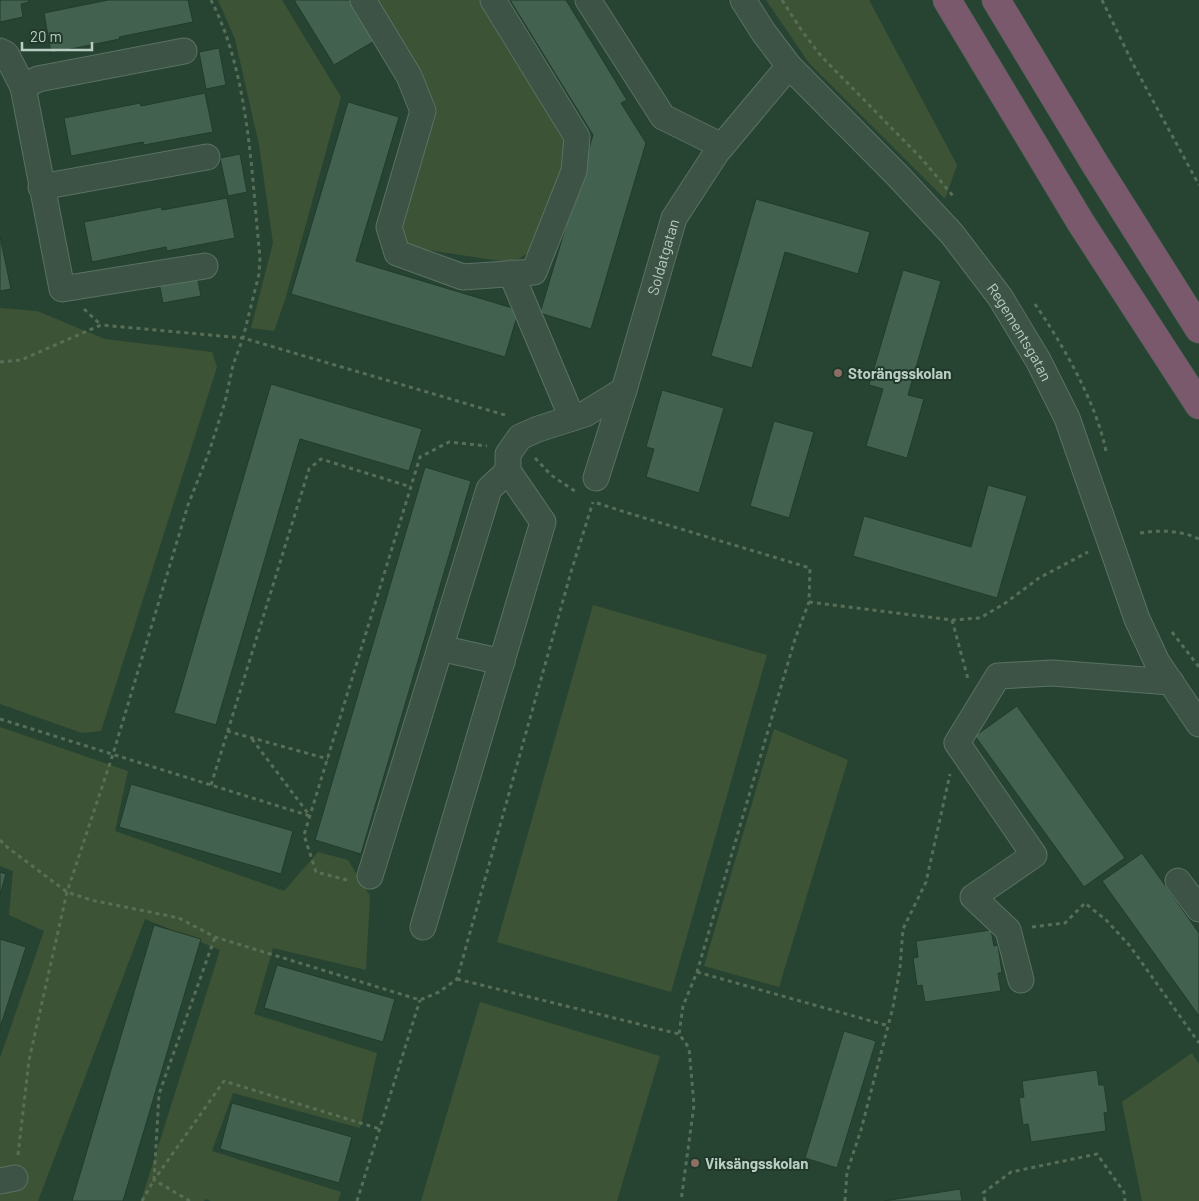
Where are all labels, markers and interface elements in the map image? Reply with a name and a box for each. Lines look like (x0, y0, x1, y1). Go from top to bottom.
scale bar (22, 20, 92, 52)
text: 20 m (30, 27, 62, 45)
street label: Soldatgatan (643, 217, 682, 297)
street label: Regementsgatan (984, 279, 1056, 384)
place label: Storängsskolan (848, 364, 951, 382)
marker: Storängsskolan (832, 367, 844, 379)
place label: Viksängsskolan (705, 1154, 808, 1172)
marker: Viksängsskolan (689, 1157, 701, 1169)

